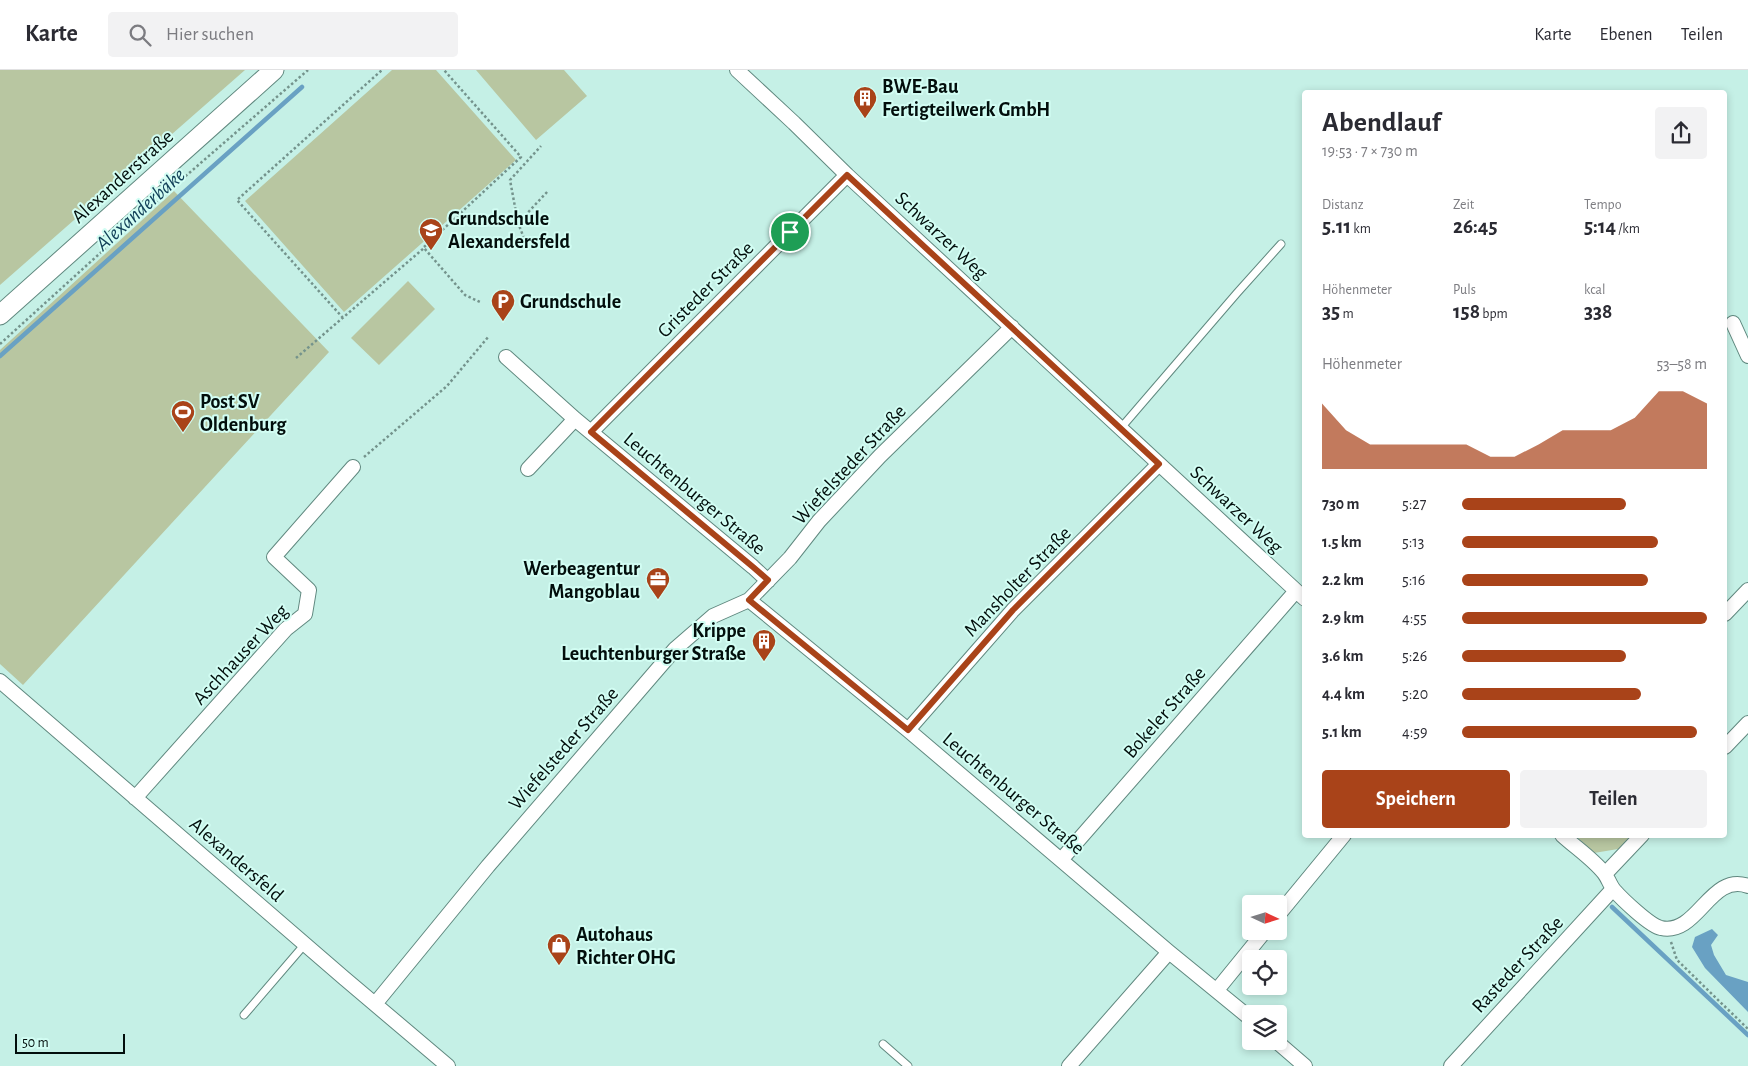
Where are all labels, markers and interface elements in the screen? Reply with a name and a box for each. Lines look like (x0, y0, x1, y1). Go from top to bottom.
search box (108, 12, 458, 57)
icon: search (126, 21, 154, 49)
text: Karte (25, 22, 78, 46)
text: Hier suchen (166, 25, 254, 44)
text: Karte (1534, 26, 1572, 44)
text: Ebenen (1600, 26, 1653, 44)
text: Teilen (1681, 26, 1723, 44)
place label: BWE-Bau Fertigteilwerk GmbH (882, 77, 1050, 120)
building icon: BWE-Bau Fertigteilwerk GmbH (852, 85, 878, 119)
button: share (1655, 107, 1707, 159)
text: Abendlauf (1322, 109, 1441, 137)
street label: Alexanderstraße (68, 126, 177, 227)
text: 19:53 · 7 × 730 m (1322, 143, 1418, 159)
water label: Alexanderbäke (91, 164, 189, 255)
street label: Schwarzer Weg (891, 188, 992, 283)
text: Distanz (1322, 198, 1363, 212)
text: Zeit (1453, 198, 1474, 212)
text: Tempo (1584, 198, 1622, 212)
place label: Grundschule Alexandersfeld (448, 209, 570, 252)
pin (769, 211, 811, 253)
text: 5.11 (1322, 216, 1351, 237)
text: 26:45 (1453, 216, 1497, 237)
text: 5:14 (1584, 216, 1616, 237)
school or university icon: Grundschule Alexandersfeld (418, 217, 444, 251)
icon: arrive (776, 218, 804, 246)
text: km (1351, 222, 1371, 236)
text: /km (1616, 222, 1640, 236)
street label: Gristeder Straße (654, 238, 758, 342)
text: Höhenmeter (1322, 283, 1392, 297)
text: Puls (1453, 283, 1476, 297)
text: kcal (1584, 283, 1605, 297)
parking icon: Grundschule (490, 288, 516, 322)
place label: Grundschule (520, 292, 621, 312)
text: 35 (1322, 301, 1340, 322)
text: 158 (1453, 301, 1480, 322)
text: 338 (1584, 301, 1612, 322)
text: m (1340, 307, 1354, 321)
text: bpm (1480, 307, 1508, 321)
text: Höhenmeter (1322, 356, 1402, 372)
text: 53–58 m (1656, 356, 1707, 372)
place label: Post SV Oldenburg (200, 392, 287, 435)
sports icon: Post SV Oldenburg (170, 399, 196, 433)
street label: Wiefelsteder Straße (789, 401, 910, 528)
street label: Leuchtenburger Straße (620, 429, 769, 559)
street label: Schwarzer Weg (1186, 462, 1287, 557)
text: 730 m (1322, 496, 1359, 512)
text: 5:27 (1402, 496, 1426, 512)
street label: Mansholter Straße (960, 523, 1075, 641)
text: 1.5 km (1322, 534, 1362, 550)
text: 5:13 (1402, 534, 1424, 550)
place label: Werbeagentur Mangoblau (523, 559, 641, 602)
office icon: Werbeagentur Mangoblau (645, 566, 671, 600)
text: 2.2 km (1322, 572, 1364, 588)
text: 5:16 (1402, 572, 1425, 588)
street label: Aschhauser Weg (189, 600, 292, 709)
text: 2.9 km (1322, 610, 1364, 626)
text: 4:55 (1402, 610, 1427, 626)
place label: Krippe Leuchtenburger Straße (561, 621, 746, 664)
building icon: Krippe Leuchtenburger Straße (751, 628, 777, 662)
text: 3.6 km (1322, 648, 1364, 664)
text: 5:26 (1402, 648, 1427, 664)
street label: Bokeler Straße (1120, 663, 1210, 762)
street label: Wiefelsteder Straße (505, 683, 622, 814)
text: 4.4 km (1322, 686, 1365, 702)
text: 5:20 (1402, 686, 1428, 702)
text: 5.1 km (1322, 724, 1362, 740)
text: 4:59 (1402, 724, 1428, 740)
street label: Leuchtenburger Straße (939, 729, 1088, 859)
button: Speichern (1322, 770, 1510, 828)
button: Teilen (1520, 770, 1707, 828)
street label: Alexandersfeld (186, 814, 287, 906)
north arrow (1242, 895, 1288, 940)
map controls (1242, 895, 1287, 1050)
street label: Rasteder Straße (1468, 913, 1567, 1017)
place label: Autohaus Richter OHG (576, 925, 676, 968)
shop icon: Autohaus Richter OHG (546, 932, 572, 966)
button: locate (1242, 950, 1287, 995)
button: layers (1242, 1005, 1287, 1050)
scale bar (15, 1031, 125, 1054)
text: 50 m (22, 1036, 49, 1050)

